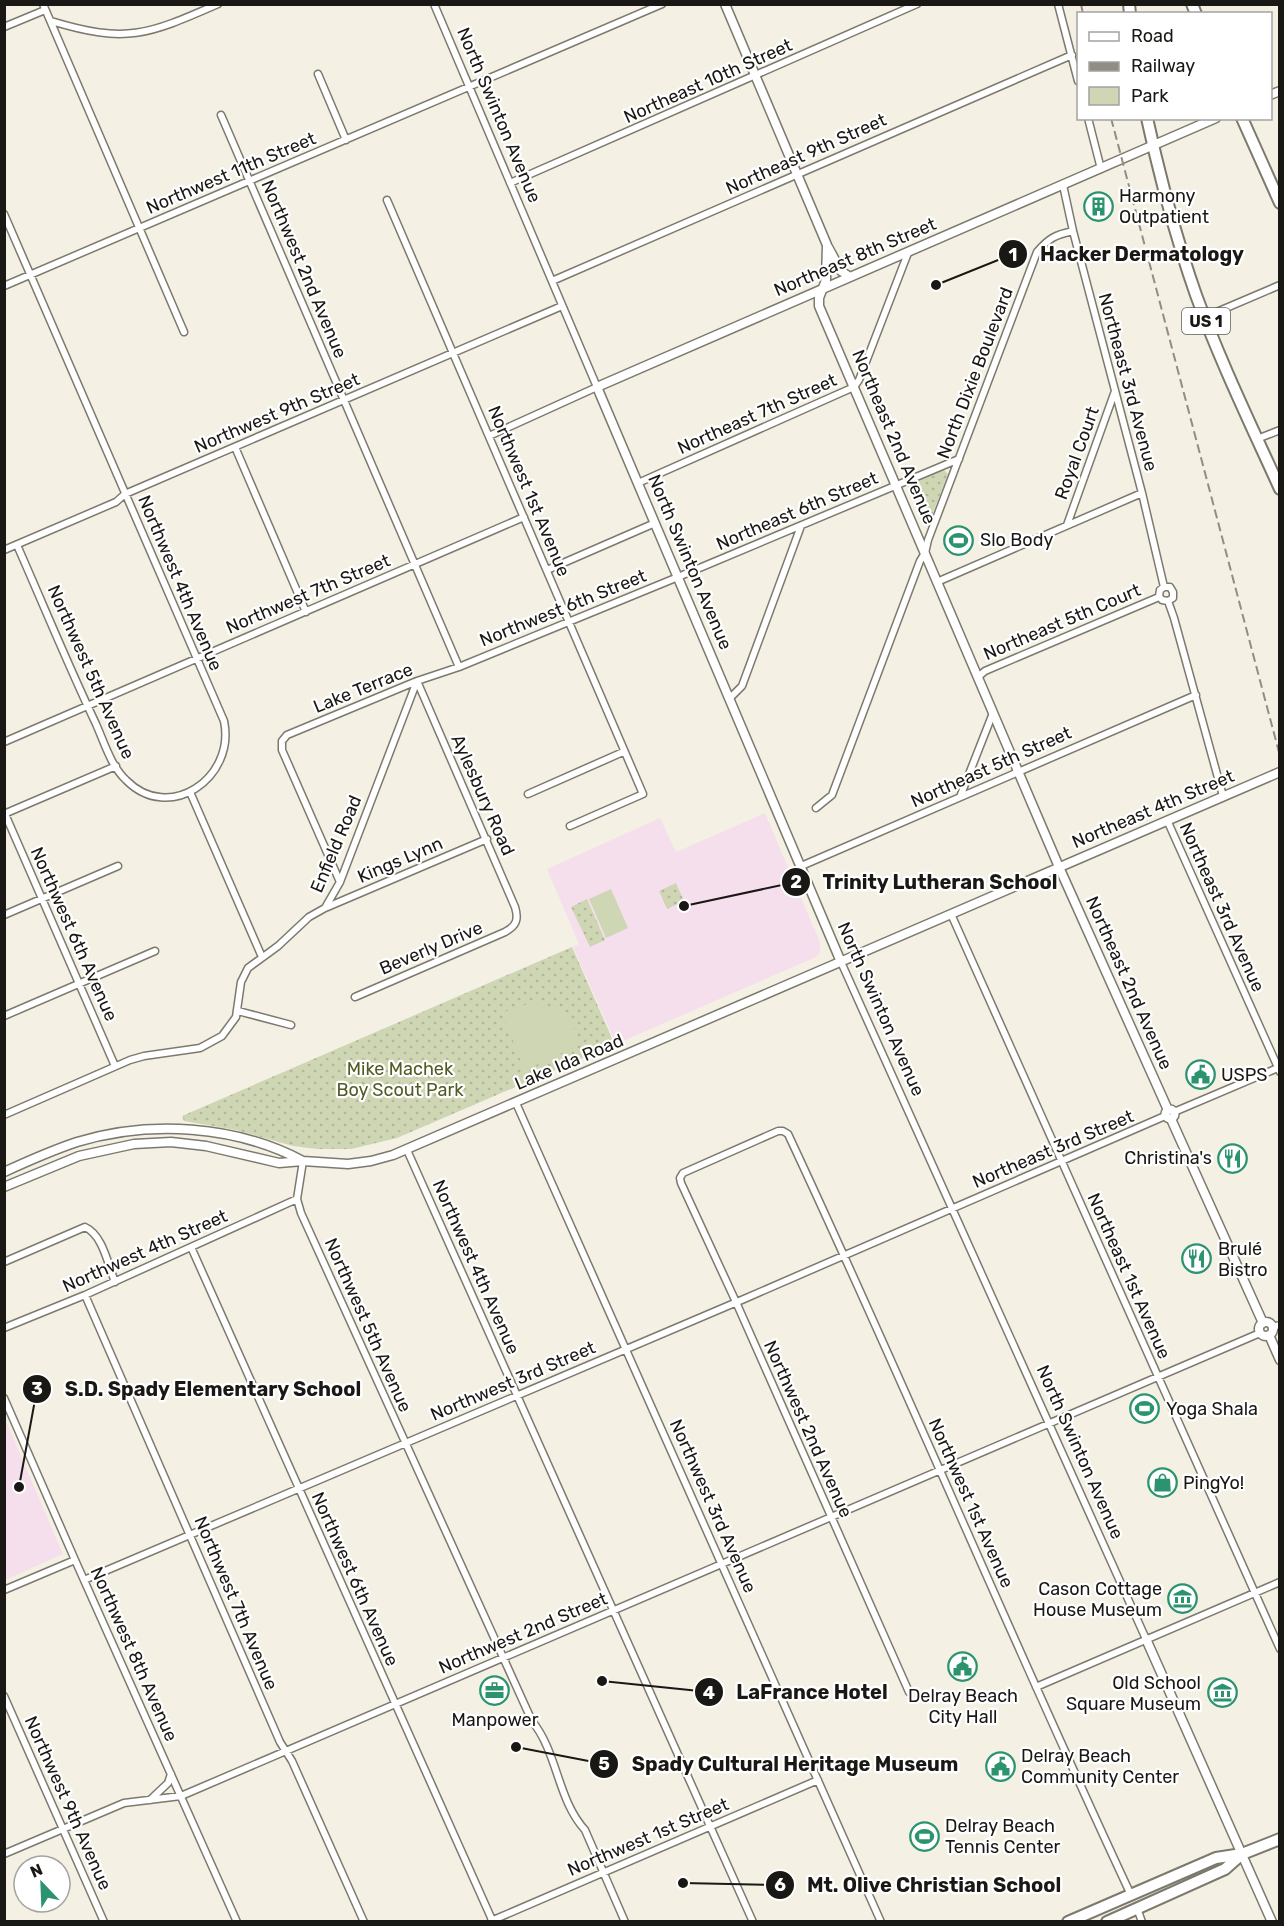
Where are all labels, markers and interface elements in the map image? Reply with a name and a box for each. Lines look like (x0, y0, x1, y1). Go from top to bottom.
legend (1077, 12, 1272, 120)
street label: North Swinton Avenue (452, 24, 546, 206)
text: Road (1131, 25, 1174, 47)
street label: Northeast 10th Street (620, 34, 796, 128)
text: Railway (1131, 55, 1195, 77)
text: Park (1131, 85, 1169, 107)
street label: Northeast 9th Street (722, 109, 890, 199)
street label: Northwest 11th Street (143, 127, 319, 219)
street label: Northwest 2nd Avenue (256, 177, 352, 361)
place label: Harmony Outpatient (1119, 185, 1209, 228)
building icon: Harmony Outpatient (1082, 190, 1114, 222)
street label: Northeast 8th Street (771, 213, 939, 301)
callout: Hacker Dermatology (998, 235, 1256, 273)
text: Hacker Dermatology (1040, 242, 1244, 266)
text: 1 (1009, 244, 1017, 266)
street label: North Dixie Boulevard (932, 284, 1018, 462)
street label: Northeast 3rd Avenue (1094, 291, 1162, 473)
road number: US 1 (1182, 308, 1230, 334)
street label: Northeast 2nd Avenue (847, 346, 941, 528)
street label: Northwest 9th Street (191, 368, 363, 458)
street label: Northeast 7th Street (674, 369, 840, 459)
street label: Northwest 1st Avenue (483, 402, 575, 580)
street label: Royal Court (1050, 404, 1104, 502)
street label: Northeast 6th Street (713, 467, 881, 555)
street label: North Swinton Avenue (643, 471, 737, 653)
street label: Northwest 4th Avenue (133, 492, 227, 674)
sports icon: Slo Body (943, 524, 975, 556)
place label: Slo Body (980, 529, 1053, 551)
street label: Northwest 7th Street (223, 549, 393, 639)
street label: Northwest 6th Street (476, 565, 650, 651)
street label: Northeast 5th Court (980, 579, 1144, 665)
street label: Northwest 5th Avenue (43, 582, 139, 762)
street label: Lake Terrace (310, 658, 416, 718)
street label: Northeast 5th Street (907, 722, 1075, 812)
street label: Aylesbury Road (447, 731, 519, 859)
street label: Northeast 4th Street (1069, 765, 1237, 853)
street label: Enfield Road (306, 792, 366, 896)
street label: Northeast 3rd Avenue (1175, 819, 1269, 995)
street label: Kings Lynn (354, 832, 446, 888)
street label: Northwest 6th Avenue (26, 844, 122, 1024)
callout: Trinity Lutheran School (781, 863, 1070, 901)
text: Trinity Lutheran School (823, 870, 1057, 894)
text: 2 (790, 871, 802, 893)
street label: Northeast 2nd Avenue (1081, 893, 1177, 1073)
street label: Beverly Drive (376, 916, 486, 980)
street label: North Swinton Avenue (833, 919, 929, 1099)
street label: Lake Ida Road (511, 1029, 627, 1095)
park label: Mike Machek Boy Scout Park (336, 1058, 464, 1101)
public building icon: USPS (1184, 1059, 1216, 1091)
place label: USPS (1221, 1064, 1268, 1086)
street label: Northeast 3rd Street (969, 1105, 1137, 1193)
restaurant icon: Christina's (1217, 1142, 1249, 1174)
place label: Christina's (1124, 1147, 1212, 1169)
street label: Northwest 4th Avenue (428, 1176, 524, 1358)
street label: Northeast 1st Avenue (1083, 1190, 1175, 1362)
street label: Northwest 4th Street (59, 1205, 231, 1297)
street label: Northwest 5th Avenue (320, 1235, 416, 1415)
place label: Brulé Bistro (1218, 1238, 1268, 1281)
restaurant icon: Brulé Bistro (1181, 1243, 1213, 1275)
street label: Northwest 3rd Street (427, 1336, 599, 1426)
street label: Northwest 2nd Avenue (759, 1337, 857, 1521)
street label: North Swinton Avenue (1032, 1362, 1128, 1542)
callout: S.D. Spady Elementary School (22, 1370, 374, 1408)
text: S.D. Spady Elementary School (65, 1377, 361, 1401)
text: 3 (31, 1378, 43, 1400)
sports icon: Yoga Shala (1129, 1393, 1161, 1425)
place label: Yoga Shala (1166, 1398, 1258, 1420)
street label: Northwest 1st Avenue (924, 1415, 1018, 1591)
street label: Northwest 3rd Avenue (665, 1416, 761, 1596)
shop icon: PingYo! (1146, 1467, 1178, 1499)
place label: PingYo! (1183, 1472, 1244, 1494)
street label: Northwest 6th Avenue (307, 1489, 403, 1669)
street label: Northwest 7th Avenue (189, 1513, 283, 1693)
street label: Northwest 8th Avenue (86, 1563, 182, 1745)
place label: Cason Cottage House Museum (1033, 1578, 1162, 1621)
museum icon: Cason Cottage House Museum (1167, 1583, 1199, 1615)
street label: Northwest 2nd Street (435, 1587, 611, 1679)
public building icon: Delray Beach City Hall (947, 1651, 979, 1683)
place label: Old School Square Museum (1066, 1672, 1201, 1715)
callout: LaFrance Hotel (694, 1673, 900, 1711)
office icon: Manpower (479, 1675, 511, 1707)
museum icon: Old School Square Museum (1206, 1677, 1238, 1709)
text: LaFrance Hotel (736, 1680, 888, 1704)
text: 4 (703, 1682, 715, 1704)
place label: Delray Beach City Hall (908, 1685, 1018, 1728)
place label: Manpower (451, 1709, 539, 1731)
street label: Northwest 9th Avenue (20, 1712, 116, 1894)
callout: Spady Cultural Heritage Museum (589, 1745, 970, 1783)
place label: Delray Beach Community Center (1021, 1745, 1179, 1788)
public building icon: Delray Beach Community Center (984, 1750, 1016, 1782)
text: Spady Cultural Heritage Museum (632, 1752, 958, 1776)
text: 5 (598, 1753, 610, 1775)
street label: Northwest 1st Street (564, 1793, 732, 1881)
place label: Delray Beach Tennis Center (945, 1815, 1061, 1858)
sports icon: Delray Beach Tennis Center (908, 1820, 940, 1852)
north arrow (12, 1854, 72, 1914)
callout: Mt. Olive Christian School (765, 1866, 1073, 1904)
text: Mt. Olive Christian School (807, 1873, 1061, 1897)
text: 6 (774, 1874, 786, 1896)

